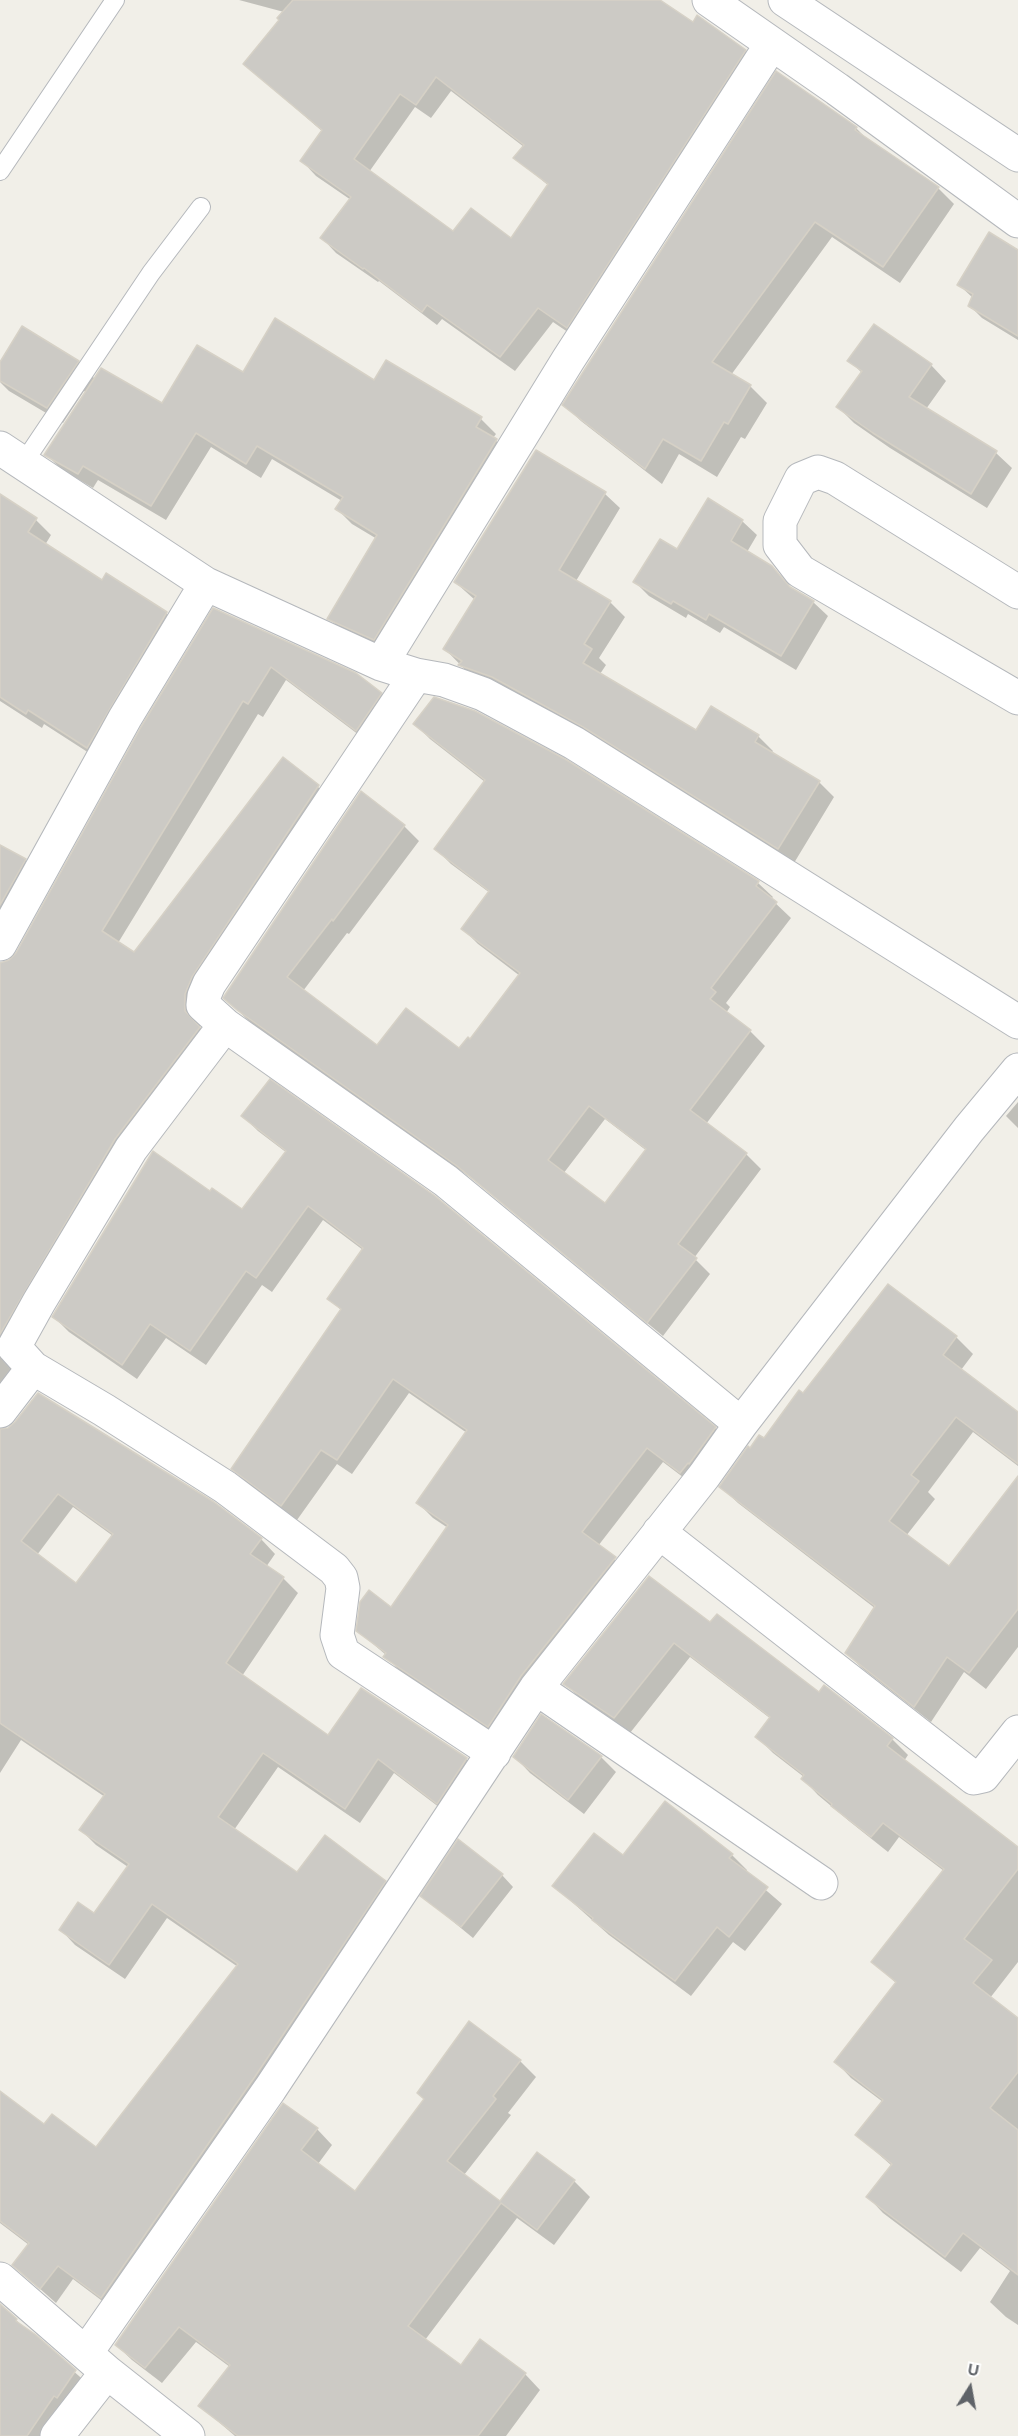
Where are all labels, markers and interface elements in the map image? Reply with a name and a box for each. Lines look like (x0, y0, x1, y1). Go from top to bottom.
north arrow (940, 2358, 1000, 2418)
text: U (966, 2359, 981, 2380)

